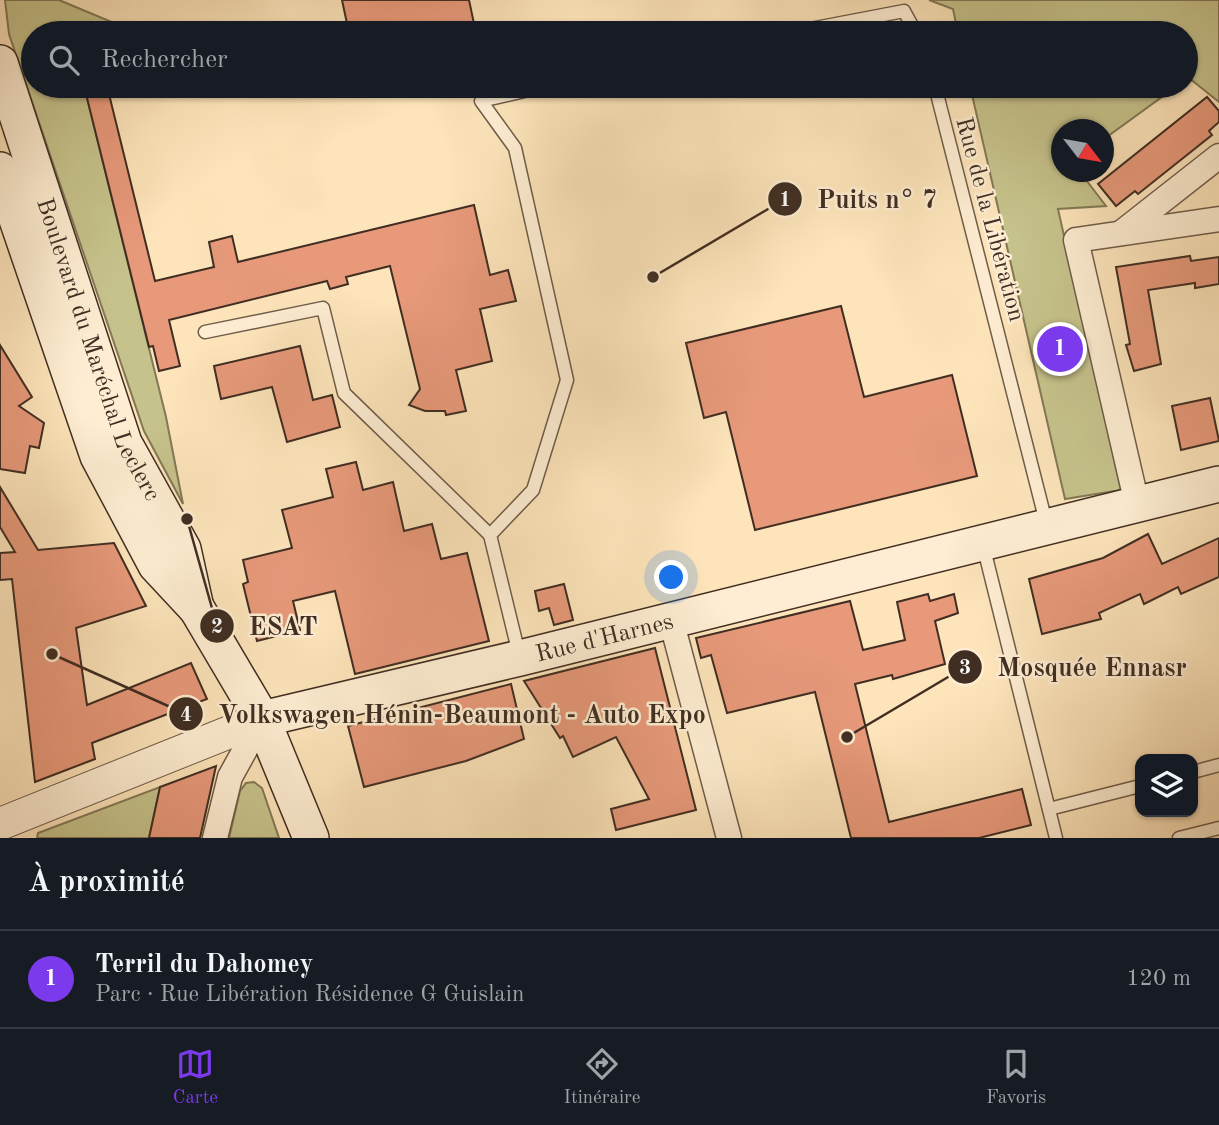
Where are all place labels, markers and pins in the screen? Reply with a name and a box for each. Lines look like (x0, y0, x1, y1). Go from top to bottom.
callout: Puits n° 7 (767, 176, 951, 223)
pin: 1 (1037, 323, 1083, 375)
callout: ESAT (199, 602, 331, 649)
callout: Mosquée Ennasr (948, 643, 1200, 690)
callout: Volkswagen Hénin-Beaumont - Auto Expo (169, 691, 720, 738)

